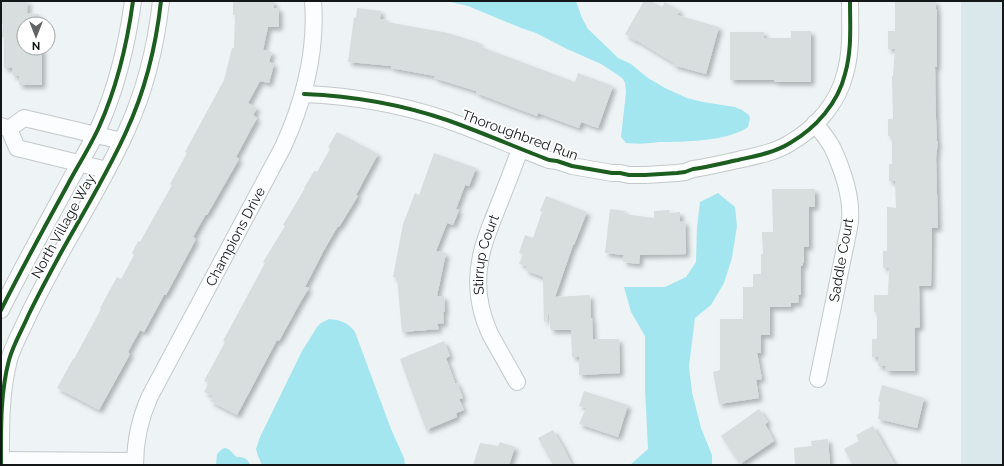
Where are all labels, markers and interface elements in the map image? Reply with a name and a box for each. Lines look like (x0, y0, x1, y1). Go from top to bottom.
north arrow (16, 16, 56, 56)
text: N (32, 39, 40, 52)
street label: Thoroughbred Run (460, 107, 580, 163)
street label: North Village Way (28, 171, 98, 281)
street label: Champions Drive (202, 184, 268, 289)
street label: Stirrup Court (470, 212, 502, 296)
street label: Saddle Court (826, 216, 856, 303)

